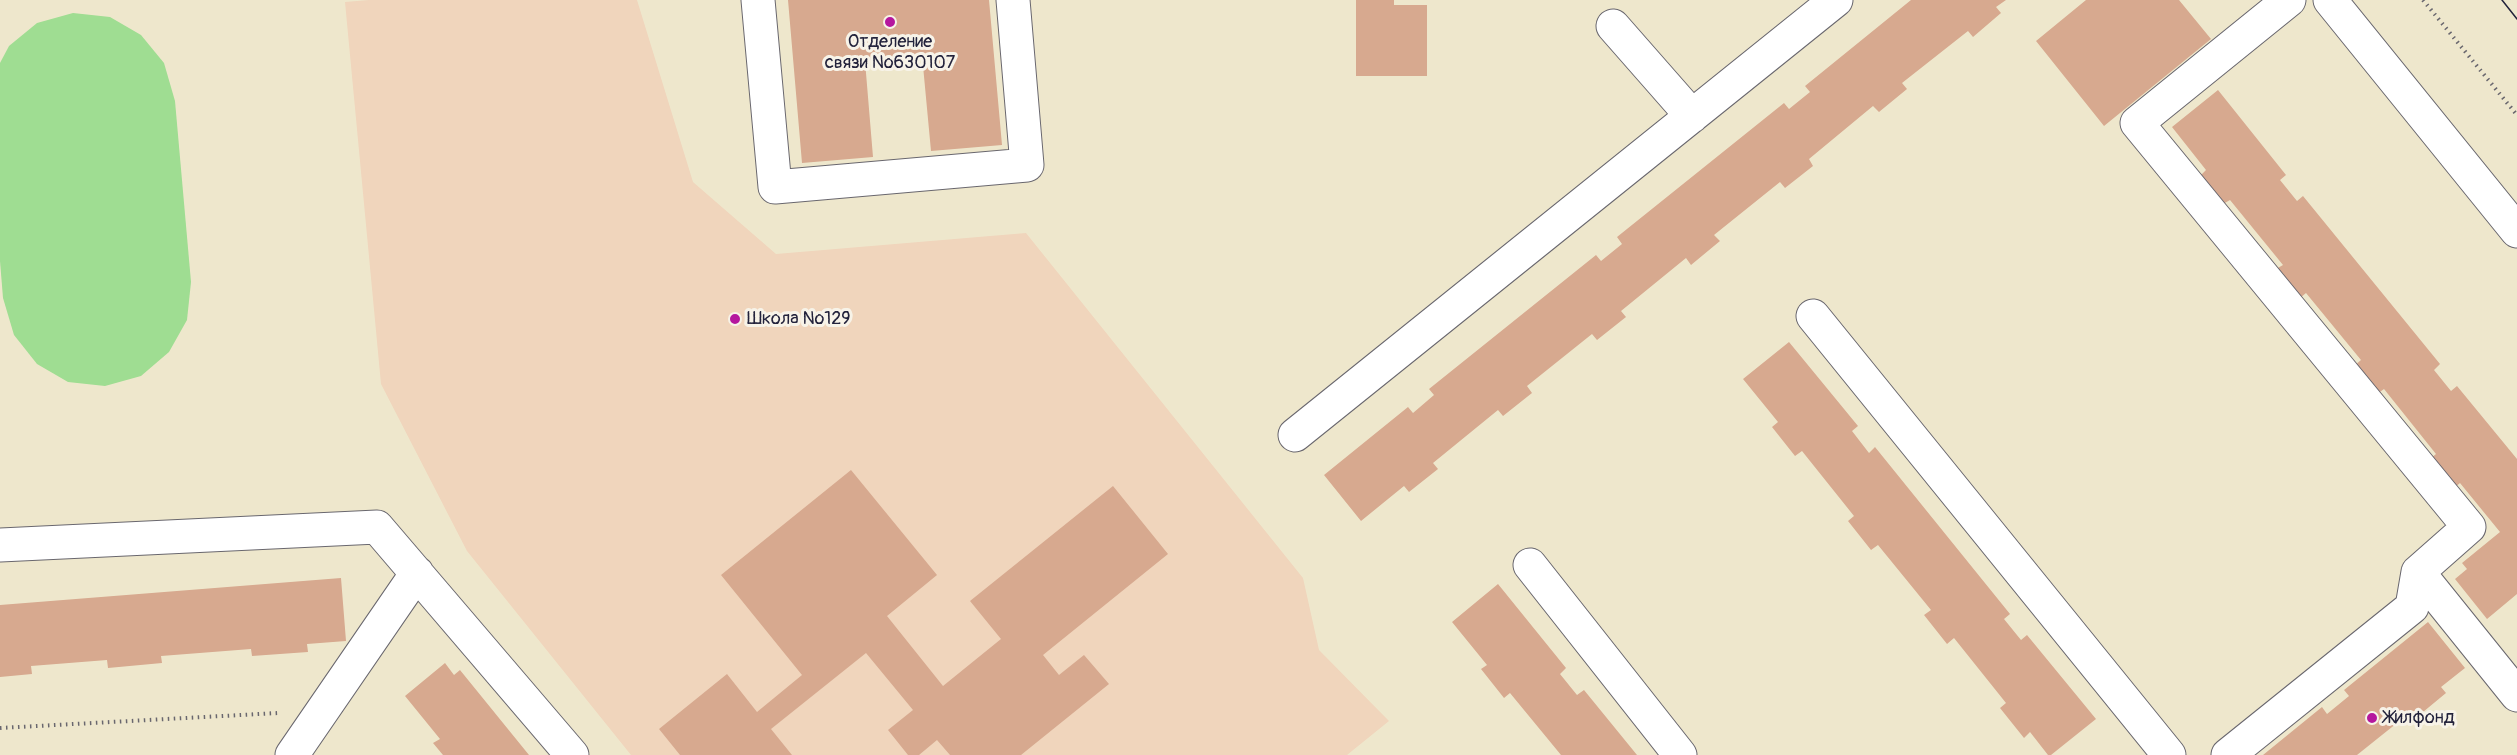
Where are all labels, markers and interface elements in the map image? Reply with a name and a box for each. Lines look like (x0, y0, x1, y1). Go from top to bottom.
marker: Отделение связи №630107 (883, 15, 897, 29)
place label: Отделение связи №630107 (825, 31, 955, 74)
place label: Школа №129 (747, 308, 851, 330)
marker: Школа №129 (728, 312, 742, 326)
place label: Жилфонд (2384, 707, 2454, 729)
marker: Жилфонд (2365, 711, 2379, 725)

